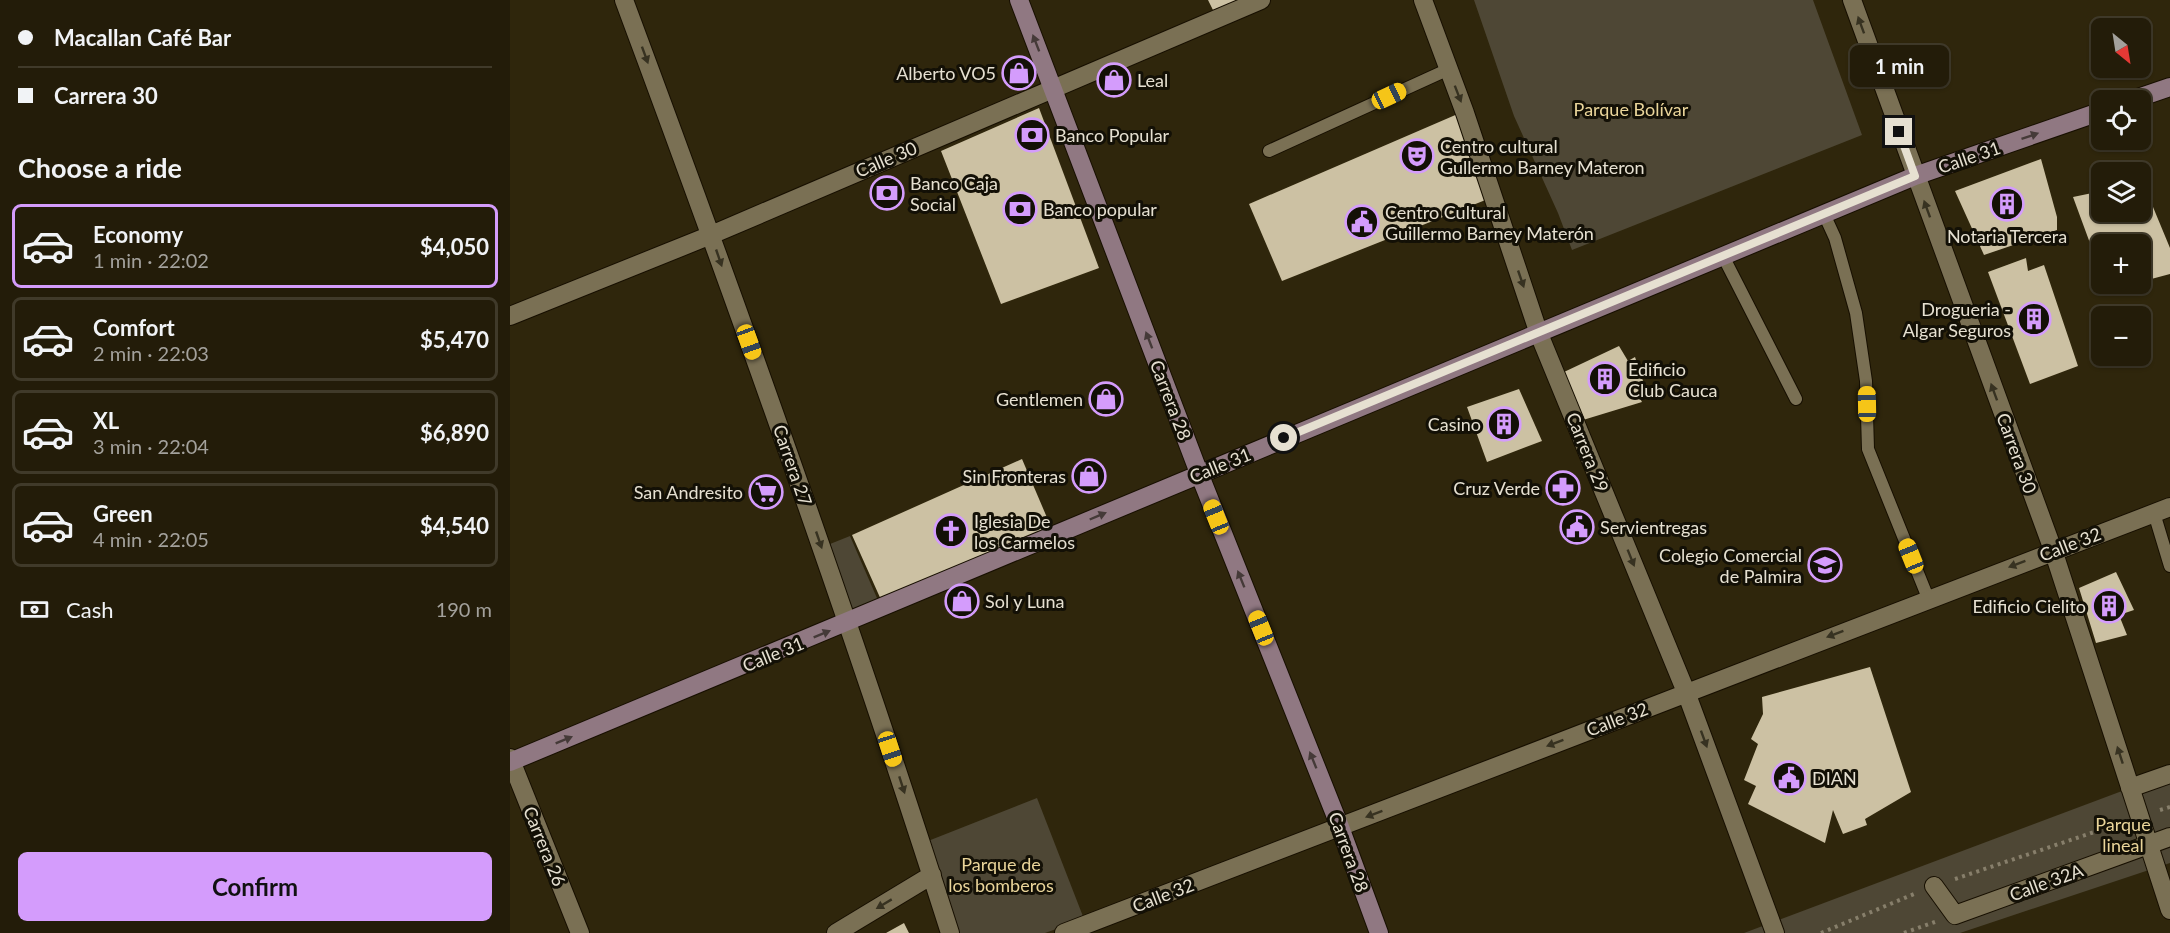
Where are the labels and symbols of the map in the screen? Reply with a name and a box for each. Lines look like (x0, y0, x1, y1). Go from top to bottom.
one-way arrow (1855, 16, 1865, 34)
north arrow (2091, 18, 2151, 78)
one-way arrow (1031, 34, 1041, 52)
callout: 1 min (1850, 45, 1948, 87)
one-way arrow (640, 46, 650, 64)
shop icon: Alberto VO5 (1001, 55, 1037, 91)
place label: Alberto VO5 (896, 62, 996, 84)
shop icon: Leal (1096, 62, 1132, 98)
place label: Leal (1137, 69, 1168, 91)
car (1369, 80, 1409, 112)
one-way arrow (1454, 85, 1463, 103)
park label: Parque Bolívar (1574, 98, 1689, 120)
bank icon: Banco Popular (1014, 117, 1050, 153)
route end (1885, 118, 1912, 145)
place label: Banco Popular (1055, 124, 1170, 146)
one-way arrow (2021, 131, 2039, 140)
place label: Centro cultural Gullermo Barney Materon (1440, 135, 1645, 178)
street label: Calle 30 (852, 136, 920, 182)
street label: Calle 31 (1935, 136, 2003, 178)
theatre icon: Centro cultural Gullermo Barney Materon (1399, 138, 1435, 174)
place label: Banco Caja Social (910, 172, 998, 215)
bank icon: Banco Caja Social (869, 175, 905, 211)
building icon: Notaria Tercera (1989, 186, 2025, 222)
bank icon: Banco popular (1002, 191, 1038, 227)
place label: Banco popular (1043, 198, 1157, 220)
one-way arrow (1922, 199, 1932, 217)
place label: Centro Cultural Guillermo Barney Materón (1385, 201, 1594, 244)
public building icon: Centro Cultural Guillermo Barney Materón (1344, 204, 1380, 240)
place label: Notaria Tercera (1947, 225, 2067, 247)
one-way arrow (715, 249, 725, 267)
one-way arrow (1516, 270, 1526, 288)
place label: Drogueria - Algar Seguros (1903, 298, 2011, 341)
building icon: Drogueria - Algar Seguros (2016, 301, 2052, 337)
car (734, 322, 764, 362)
one-way arrow (1143, 330, 1153, 348)
street label: Carrera 28 (1146, 357, 1196, 443)
place label: Edificio Club Cauca (1628, 358, 1718, 401)
building icon: Edificio Club Cauca (1587, 361, 1623, 397)
shop icon: Gentlemen (1088, 381, 1124, 417)
one-way arrow (1989, 382, 1999, 400)
car (1858, 386, 1876, 422)
place label: Gentlemen (996, 388, 1083, 410)
building icon: Casino (1486, 406, 1522, 442)
street label: Carrera 29 (1562, 409, 1614, 495)
street label: Carrera 30 (1992, 410, 2042, 496)
place label: Casino (1428, 413, 1481, 435)
street label: Carrera 27 (769, 422, 817, 508)
route start (1270, 424, 1297, 451)
street label: Calle 31 (1186, 443, 1254, 487)
shop icon: Sin Fronteras (1071, 458, 1107, 494)
place label: Sin Fronteras (963, 465, 1066, 487)
pharmacy icon: Cruz Verde (1545, 470, 1581, 506)
supermarket icon: San Andresito (748, 474, 784, 510)
place label: Cruz Verde (1453, 477, 1540, 499)
place label: San Andresito (634, 481, 743, 503)
car (1201, 497, 1231, 537)
public building icon: Servientregas (1559, 509, 1595, 545)
place label: Iglesia De los Carmelos (974, 510, 1075, 553)
one-way arrow (1090, 511, 1108, 521)
church icon: Iglesia De los Carmelos (933, 513, 969, 549)
place label: Servientregas (1600, 516, 1707, 538)
street label: Calle 32 (2036, 522, 2104, 566)
one-way arrow (815, 532, 825, 550)
car (1896, 536, 1926, 576)
place label: Colegio Comercial de Palmira (1659, 544, 1802, 587)
school or university icon: Colegio Comercial de Palmira (1807, 547, 1843, 583)
one-way arrow (1626, 549, 1636, 567)
one-way arrow (2008, 560, 2026, 569)
one-way arrow (1236, 570, 1246, 588)
shop icon: Sol y Luna (944, 583, 980, 619)
building icon: Edificio Cielito (2091, 588, 2127, 624)
place label: Sol y Luna (985, 590, 1065, 612)
place label: Edificio Cielito (1973, 595, 2086, 617)
car (1246, 608, 1276, 648)
one-way arrow (813, 628, 831, 638)
one-way arrow (1826, 630, 1844, 640)
street label: Calle 31 (739, 632, 807, 676)
street label: Calle 32 (1583, 697, 1651, 741)
car (876, 729, 904, 769)
one-way arrow (1699, 730, 1709, 748)
one-way arrow (555, 735, 573, 744)
one-way arrow (1546, 738, 1564, 748)
one-way arrow (2114, 746, 2124, 764)
one-way arrow (1308, 751, 1318, 769)
public building icon: DIAN (1771, 760, 1807, 796)
place label: DIAN (1812, 767, 1857, 789)
one-way arrow (898, 776, 907, 794)
street label: Carrera 26 (519, 803, 571, 889)
street label: Carrera 28 (1324, 809, 1374, 895)
one-way arrow (1365, 810, 1383, 819)
park label: Parque lineal (2095, 813, 2151, 856)
park label: Parque de los bomberos (948, 853, 1054, 896)
street label: Calle 32A (2006, 858, 2087, 905)
street label: Calle 32 (1129, 873, 1197, 917)
one-way arrow (876, 899, 892, 910)

